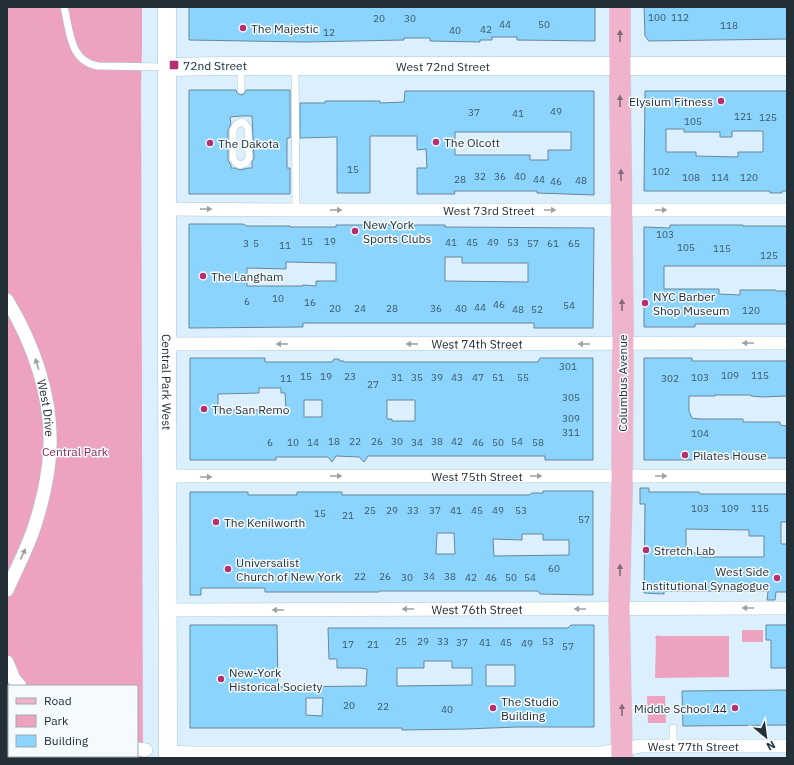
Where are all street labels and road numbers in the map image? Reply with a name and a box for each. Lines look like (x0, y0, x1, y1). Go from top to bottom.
street label: West 72nd Street (396, 59, 490, 74)
street label: West 73rd Street (443, 203, 535, 218)
street label: Central Park West (160, 334, 175, 430)
street label: Columbus Avenue (615, 334, 630, 432)
street label: West 74th Street (431, 336, 523, 351)
street label: West Drive (34, 378, 58, 437)
street label: West 75th Street (431, 469, 523, 484)
street label: West 76th Street (431, 601, 523, 617)
street label: West 77th Street (648, 739, 739, 754)

